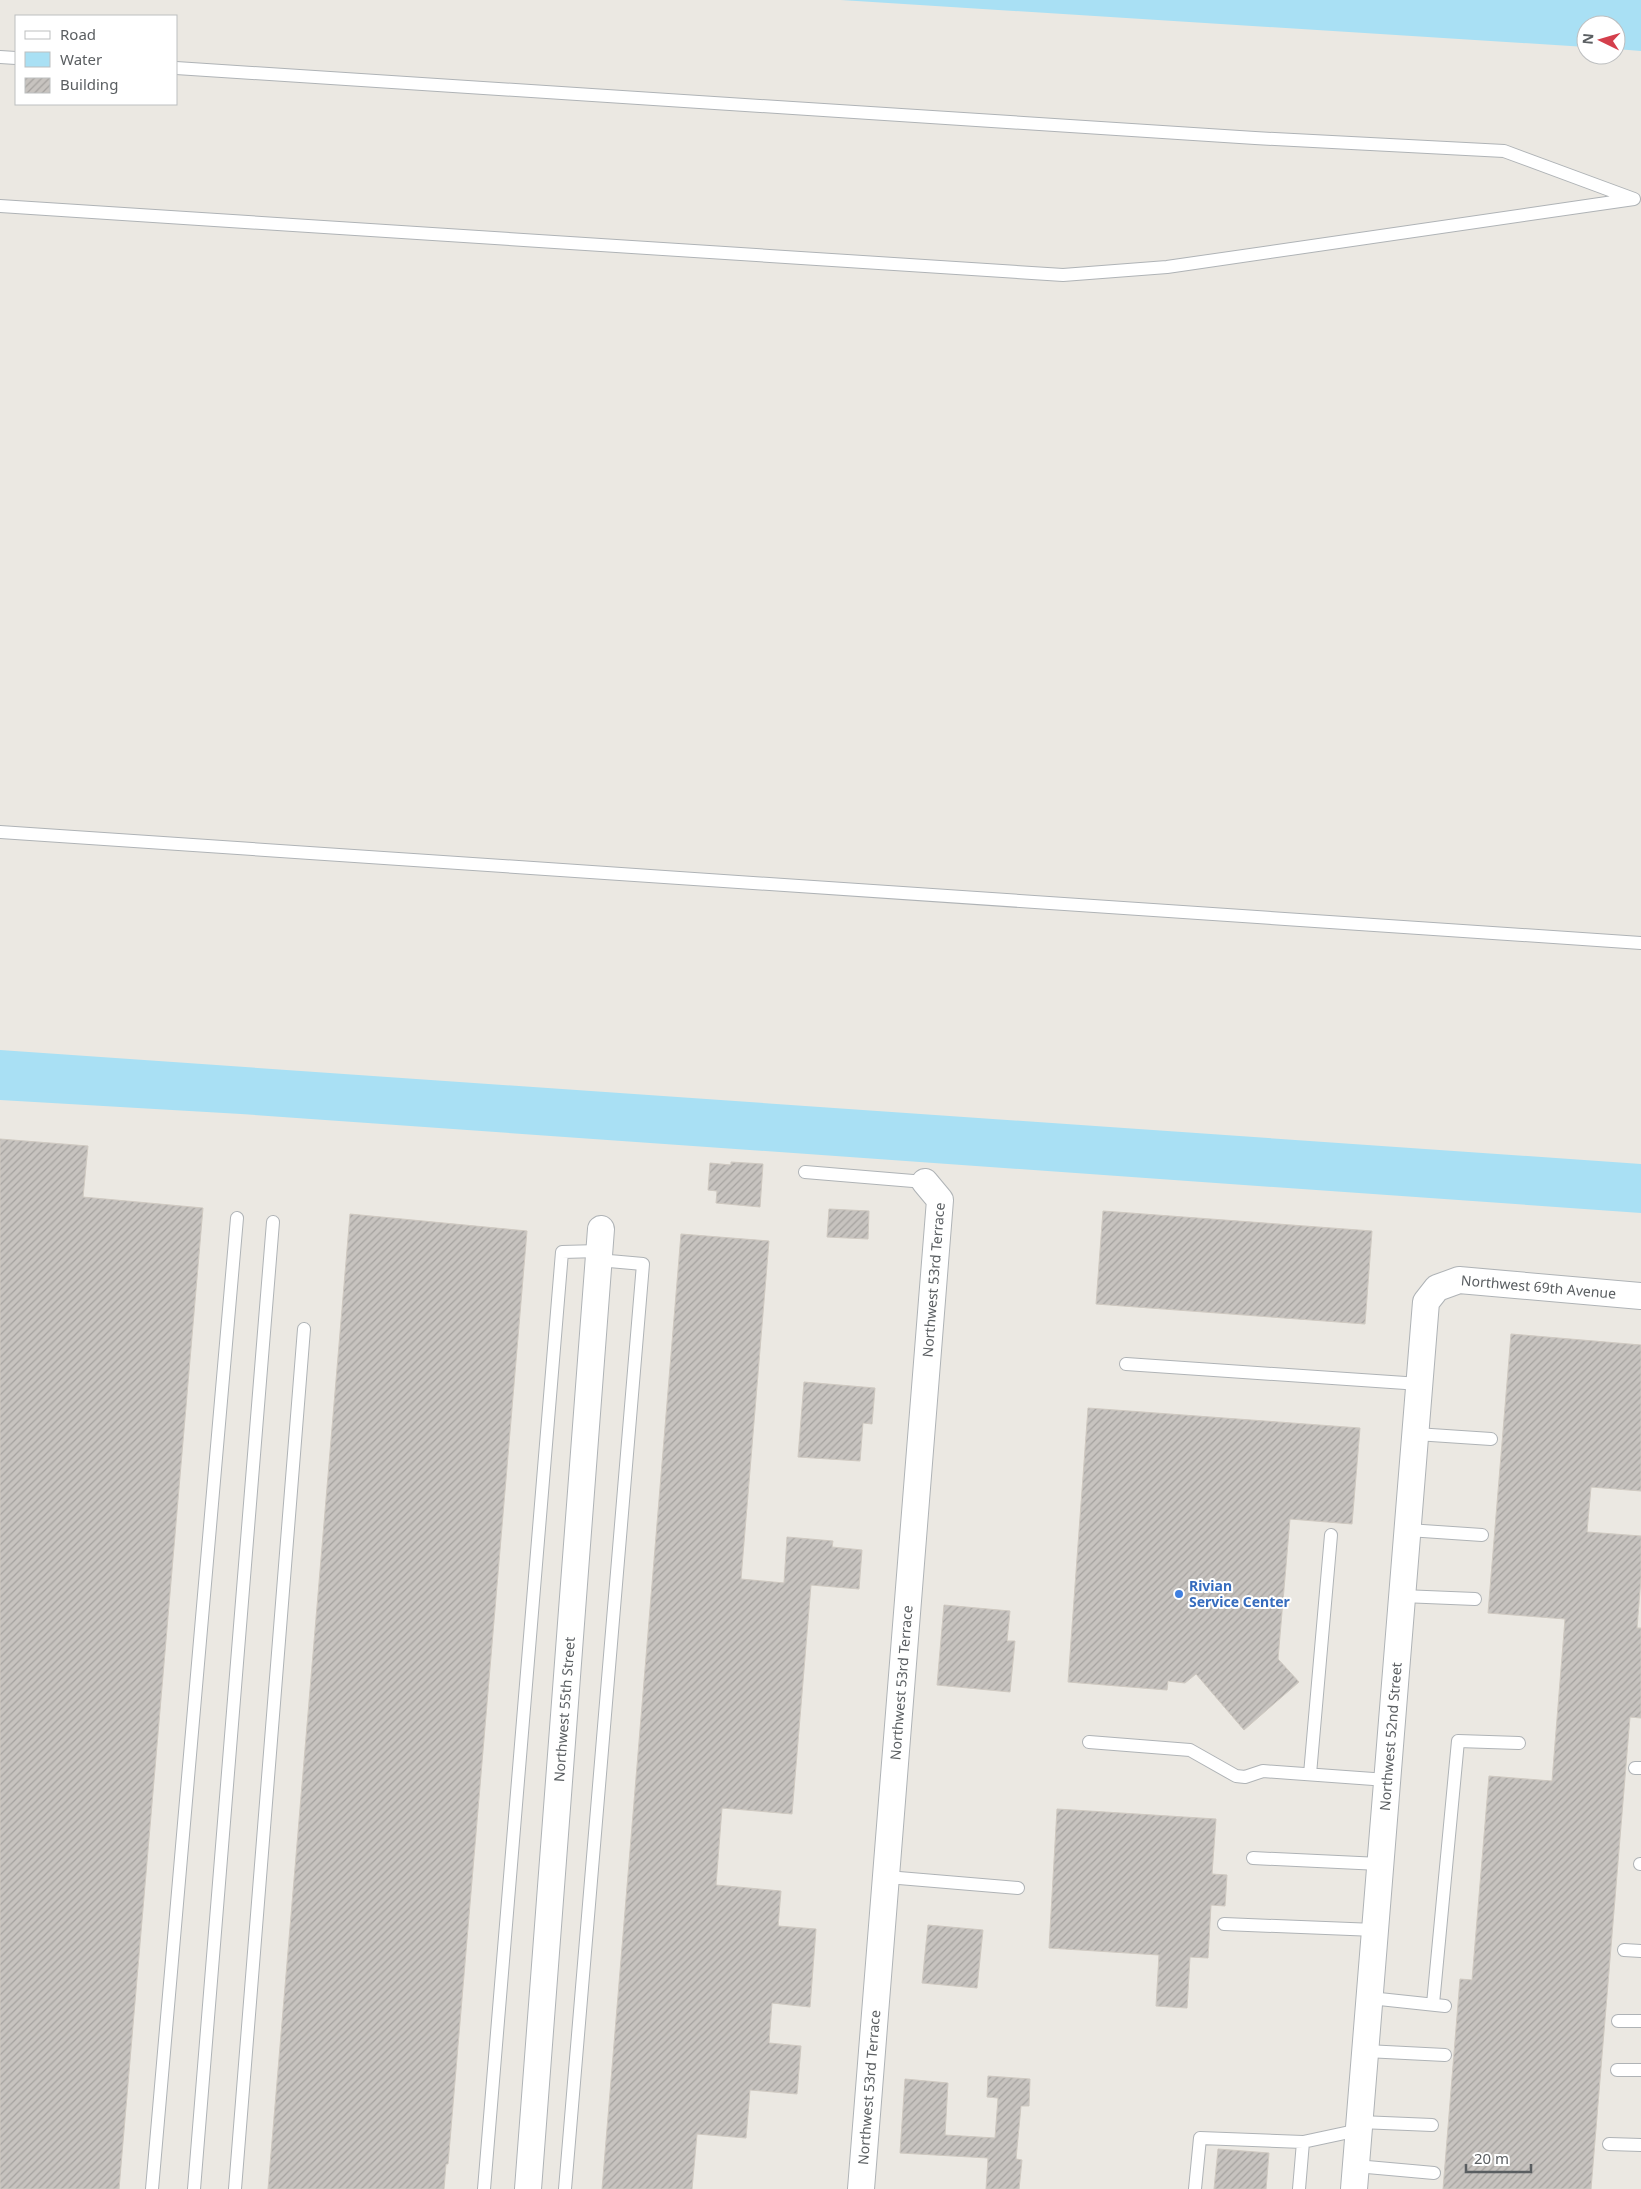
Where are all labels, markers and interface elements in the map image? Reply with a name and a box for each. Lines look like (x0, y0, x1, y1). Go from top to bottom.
legend (15, 15, 178, 105)
north arrow (1576, 15, 1626, 65)
text: Road (60, 24, 96, 44)
text: N (1578, 32, 1598, 45)
text: Water (60, 49, 102, 69)
text: Building (60, 74, 118, 94)
street label: Northwest 53rd Terrace (917, 1202, 949, 1358)
street label: Northwest 69th Avenue (1460, 1270, 1617, 1303)
place label: Rivian Service Center (1189, 1576, 1291, 1611)
marker: Rivian Service Center (1173, 1588, 1185, 1600)
street label: Northwest 53rd Terrace (885, 1604, 917, 1761)
street label: Northwest 55th Street (549, 1636, 579, 1783)
street label: Northwest 52nd Street (1375, 1661, 1406, 1812)
street label: Northwest 53rd Terrace (853, 2009, 884, 2165)
scale bar (1466, 2142, 1531, 2174)
text: 20 m (1474, 2148, 1509, 2168)

